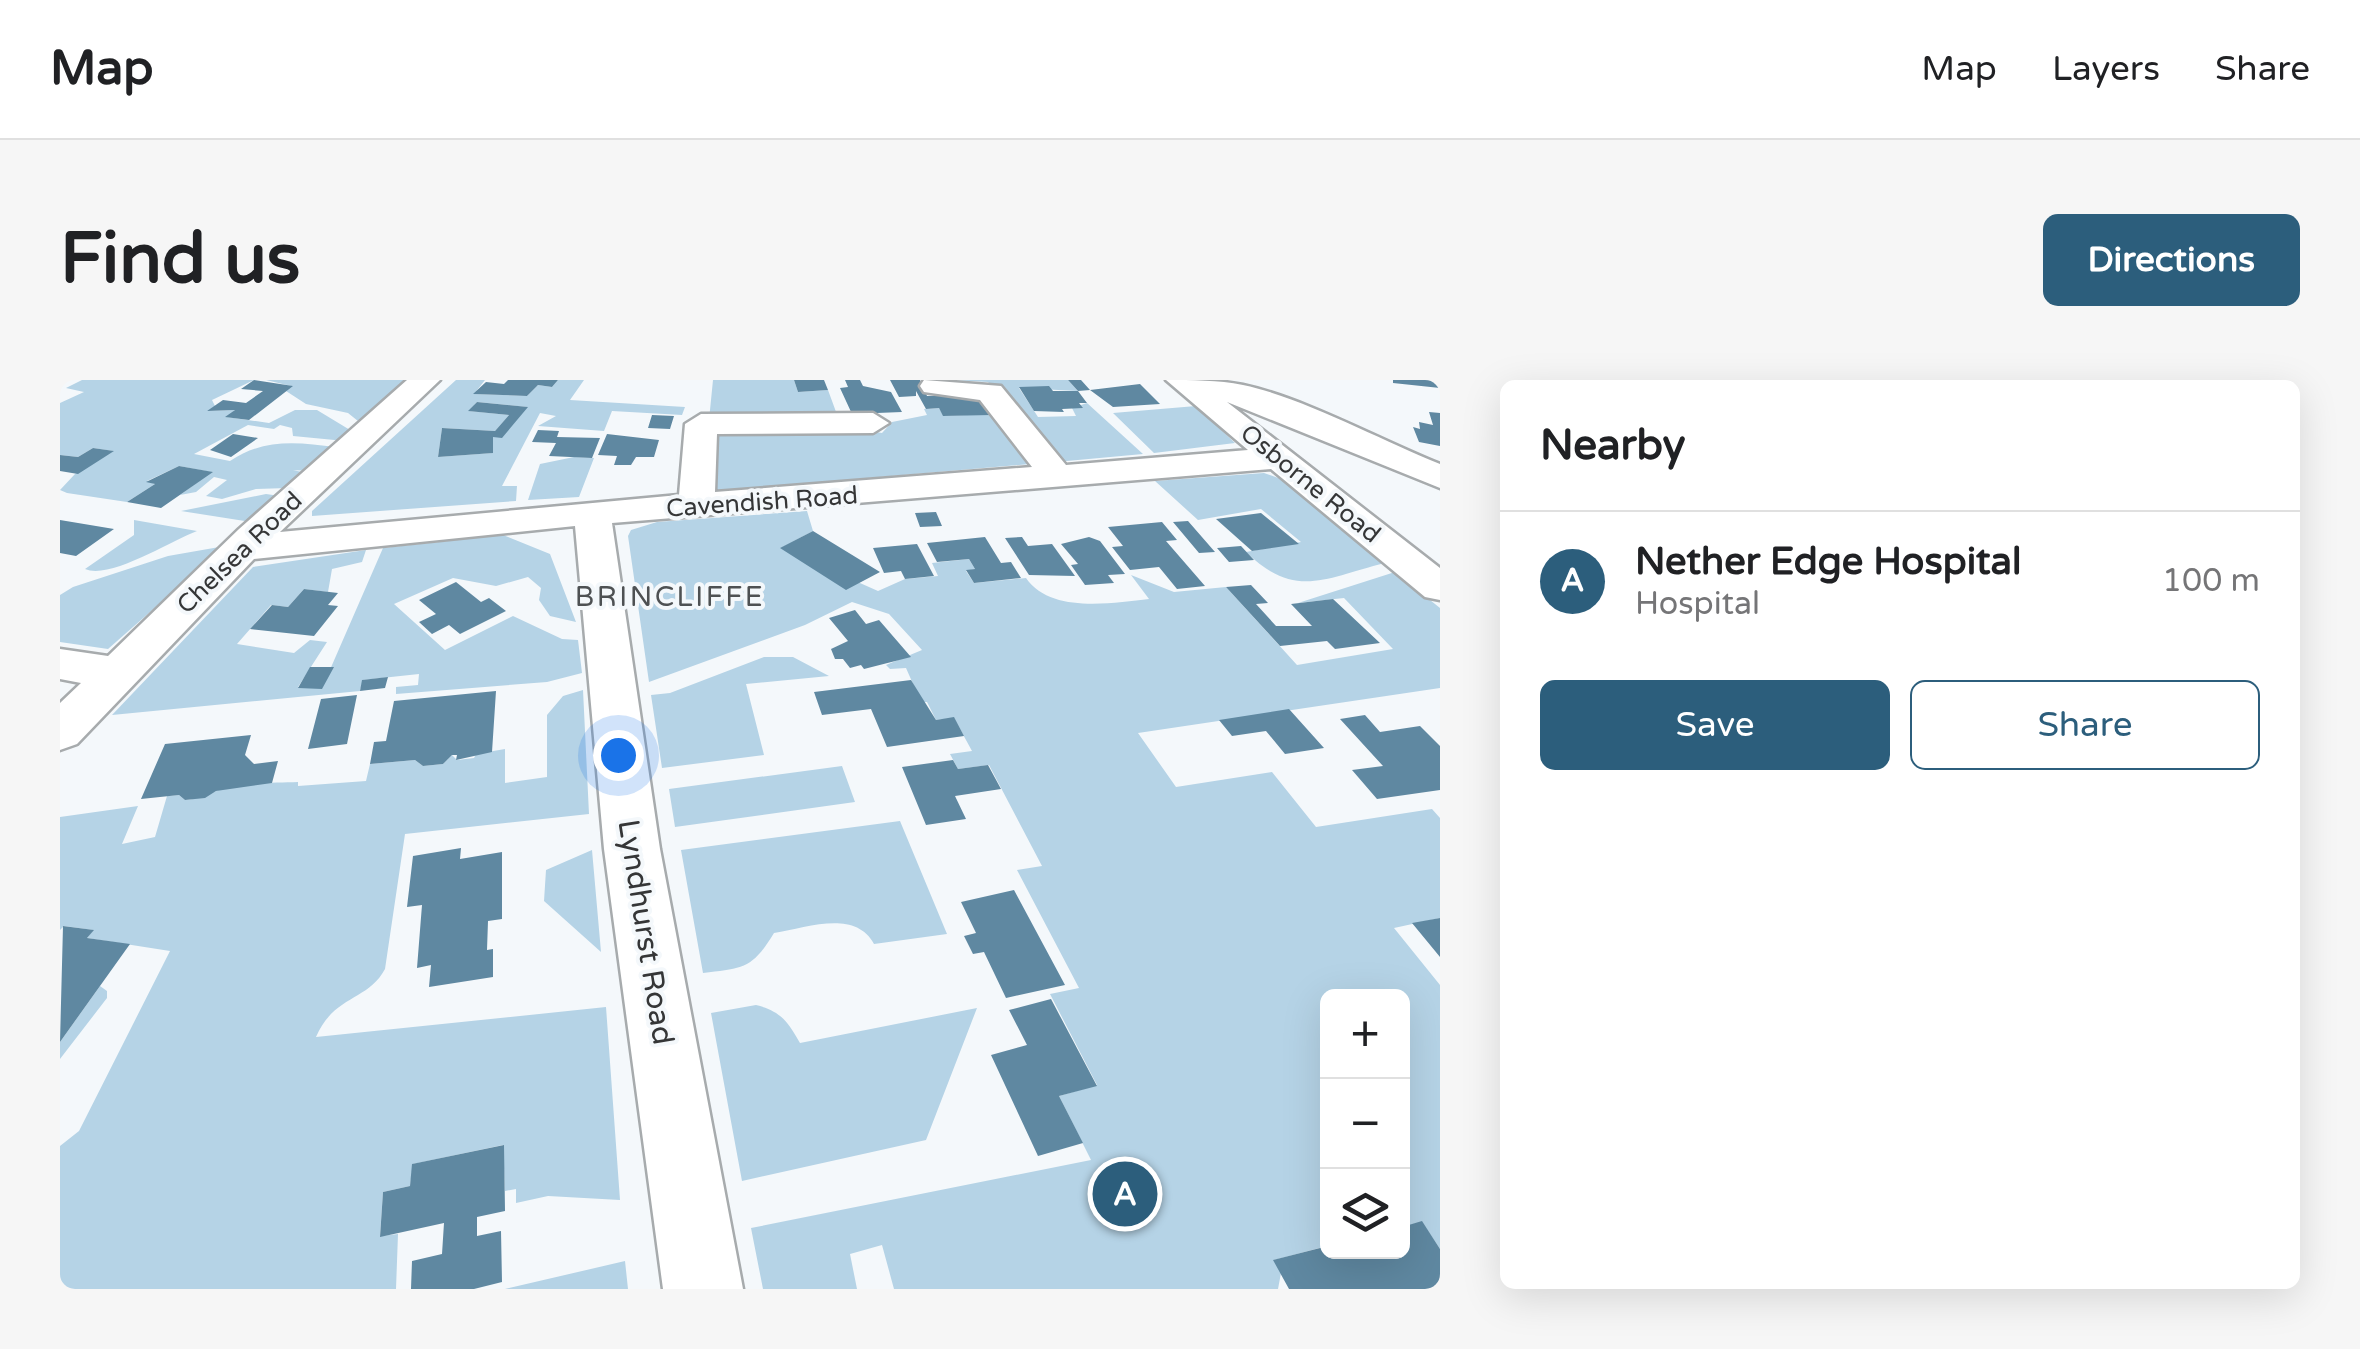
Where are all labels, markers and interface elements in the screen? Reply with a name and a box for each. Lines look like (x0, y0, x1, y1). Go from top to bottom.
text: Map (50, 40, 154, 98)
text: Map (1921, 48, 1997, 90)
text: Layers (2052, 48, 2160, 90)
text: Share (2215, 48, 2310, 90)
button: Directions (2043, 214, 2300, 306)
text: Find us (60, 218, 300, 302)
street label: Osborne Road (1234, 418, 1386, 549)
text: Nearby (1540, 420, 1685, 471)
street label: Cavendish Road (665, 480, 859, 524)
street label: Chelsea Road (171, 485, 309, 620)
text: Nether Edge Hospital (1635, 539, 2021, 585)
text: A (1561, 562, 1584, 600)
text: 100 m (2162, 562, 2260, 600)
district label: BRINCLIFFE (575, 580, 765, 614)
text: Hospital (1635, 585, 1760, 623)
button: Save (1540, 680, 1890, 770)
button: Share (1910, 680, 2260, 770)
your location (593, 730, 644, 781)
street label: Lyndhurst Road (609, 817, 682, 1047)
map controls (1320, 989, 1410, 1259)
button: + (1320, 989, 1410, 1079)
button: − (1320, 1079, 1410, 1169)
pin: A (1092, 1156, 1158, 1232)
button: layers (1320, 1169, 1410, 1259)

